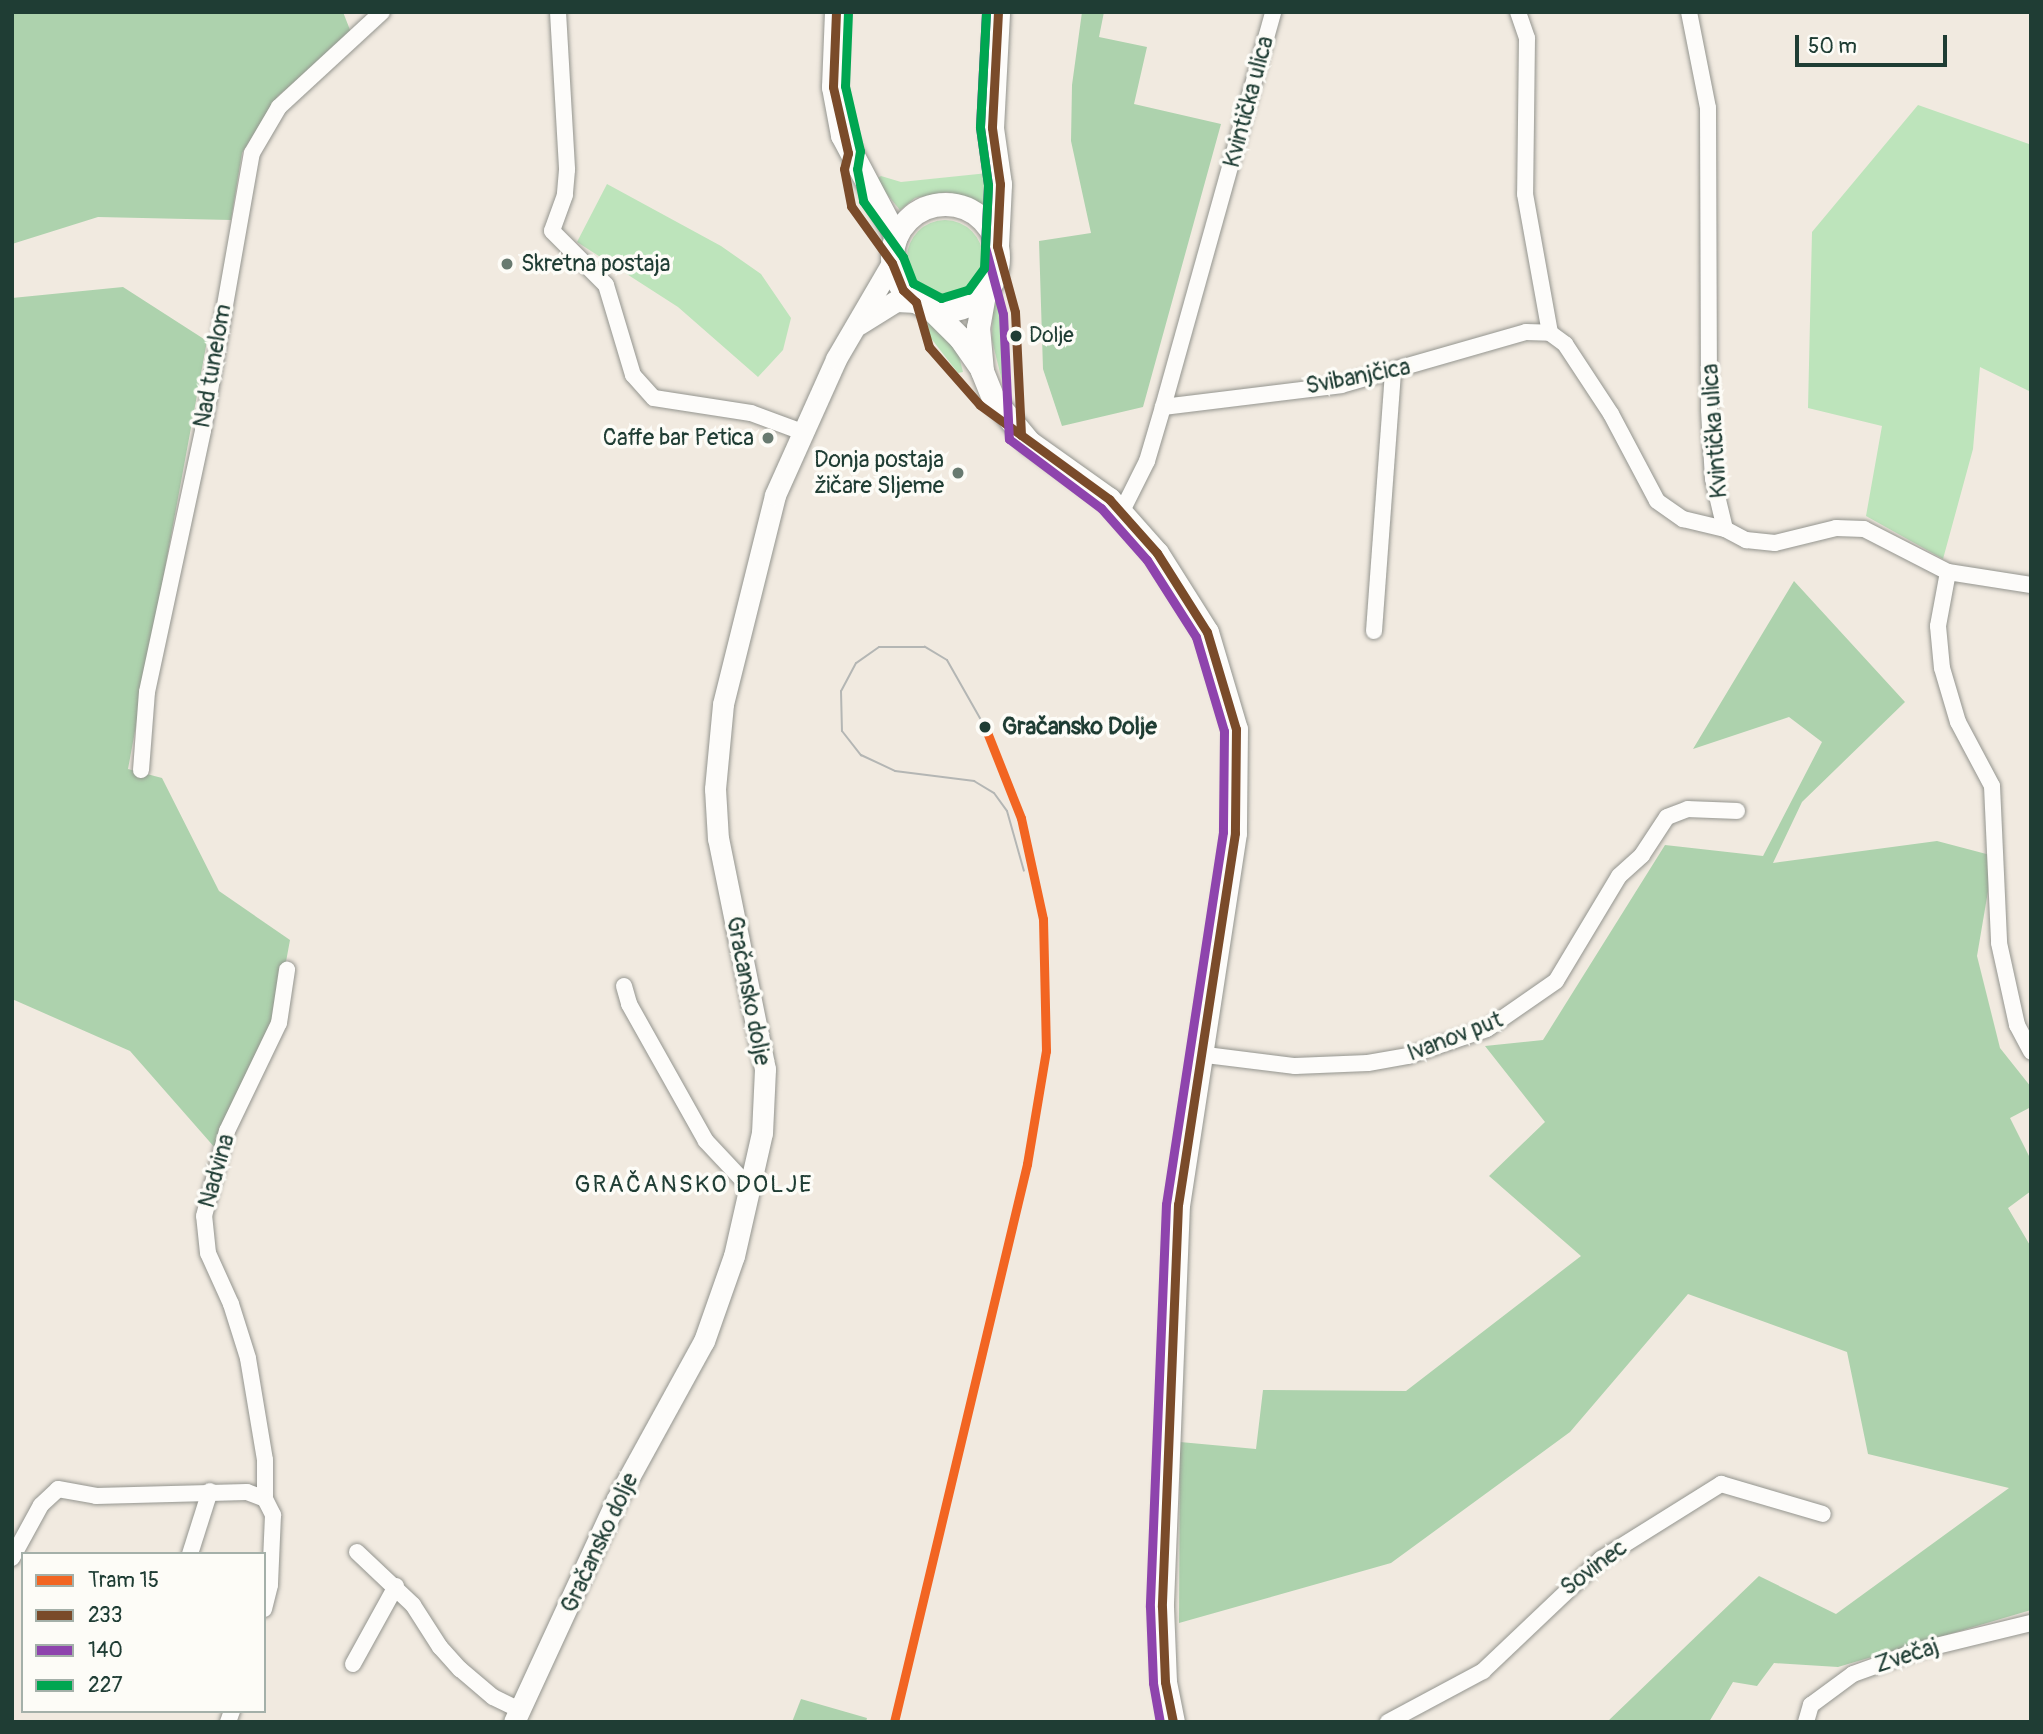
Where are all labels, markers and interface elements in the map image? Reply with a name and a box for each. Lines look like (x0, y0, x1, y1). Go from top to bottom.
scale bar (1798, 21, 1950, 65)
street label: Kvintička ulica (1218, 33, 1280, 171)
text: 50 m (1808, 33, 1857, 60)
place label: Skretna postaja (521, 250, 670, 278)
marker: Skretna postaja (499, 256, 515, 272)
street label: Nad tunelom (189, 302, 237, 430)
place label: Dolje (1029, 323, 1074, 349)
marker: Dolje (1009, 329, 1023, 343)
street label: Svibanjčica (1303, 353, 1413, 401)
street label: Kvintička ulica (1697, 363, 1733, 499)
place label: Caffe bar Petica (603, 424, 754, 452)
marker: Caffe bar Petica (760, 430, 776, 446)
place label: Donja postaja žičare Sljeme (814, 446, 944, 500)
marker: Donja postaja žičare Sljeme (950, 465, 966, 481)
place label: Gračansko Dolje (1002, 713, 1157, 741)
marker: Gračansko Dolje (974, 716, 996, 738)
street label: Gračansko dolje (720, 914, 776, 1068)
street label: Ivanov put (1404, 1006, 1506, 1068)
street label: Nadvina (193, 1131, 241, 1211)
district label: GRAČANSKO DOLJE (576, 1171, 812, 1199)
street label: Gračansko dolje (556, 1469, 644, 1617)
street label: Sovinec (1555, 1534, 1633, 1602)
legend (21, 1552, 266, 1713)
text: Tram 15 (88, 1567, 159, 1594)
text: 233 (88, 1602, 123, 1629)
street label: Zvečaj (1872, 1633, 1942, 1679)
text: 140 (88, 1637, 123, 1664)
text: 227 (88, 1672, 123, 1699)

